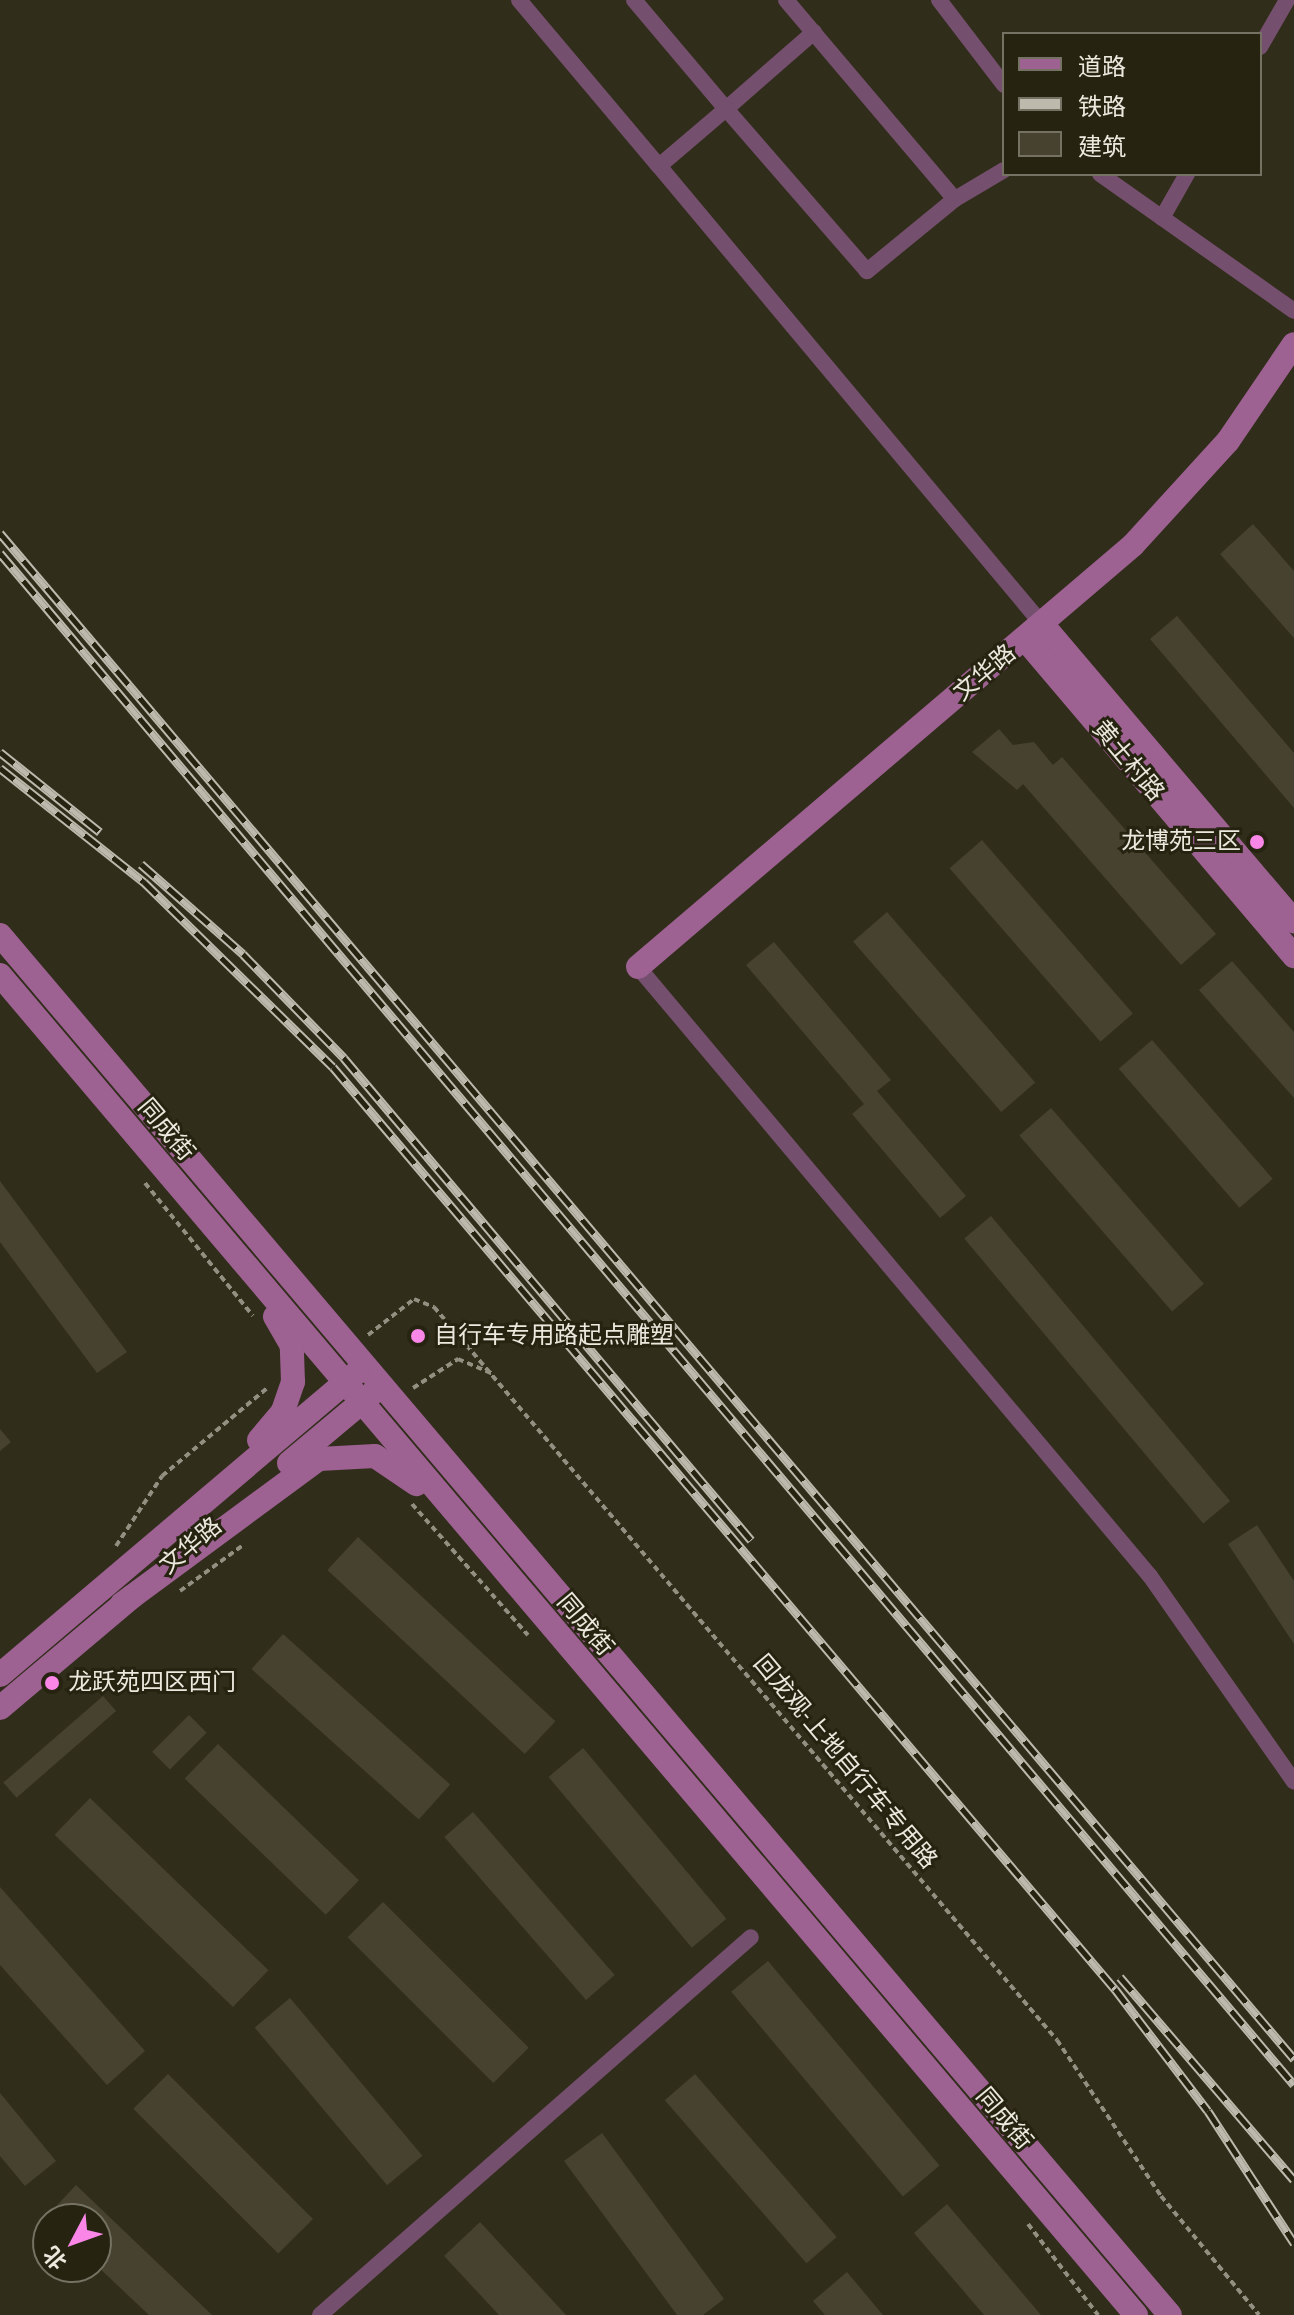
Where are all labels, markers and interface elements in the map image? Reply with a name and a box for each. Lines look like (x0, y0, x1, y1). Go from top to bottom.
legend (1002, 32, 1262, 176)
text: 道路 (1078, 53, 1126, 81)
text: 铁路 (1078, 93, 1126, 121)
text: 建筑 (1078, 133, 1126, 161)
street label: 文华路 (948, 639, 1022, 707)
street label: 黄土村路 (1086, 715, 1170, 807)
place label: 龙博苑三区 (1121, 828, 1241, 856)
marker: 龙博苑三区 (1248, 833, 1266, 851)
street label: 同成街 (132, 1093, 200, 1167)
place label: 自行车专用路起点雕塑 (434, 1322, 674, 1350)
marker: 自行车专用路起点雕塑 (409, 1327, 427, 1345)
street label: 文华路 (154, 1512, 228, 1580)
street label: 同成街 (551, 1588, 619, 1662)
street label: 回龙观-上地自行车专用路 (747, 1649, 943, 1875)
place label: 龙跃苑四区西门 (68, 1669, 236, 1697)
marker: 龙跃苑四区西门 (43, 1674, 61, 1692)
street label: 同成街 (970, 2082, 1038, 2156)
north arrow (32, 2203, 112, 2283)
text: 北 (38, 2241, 72, 2274)

